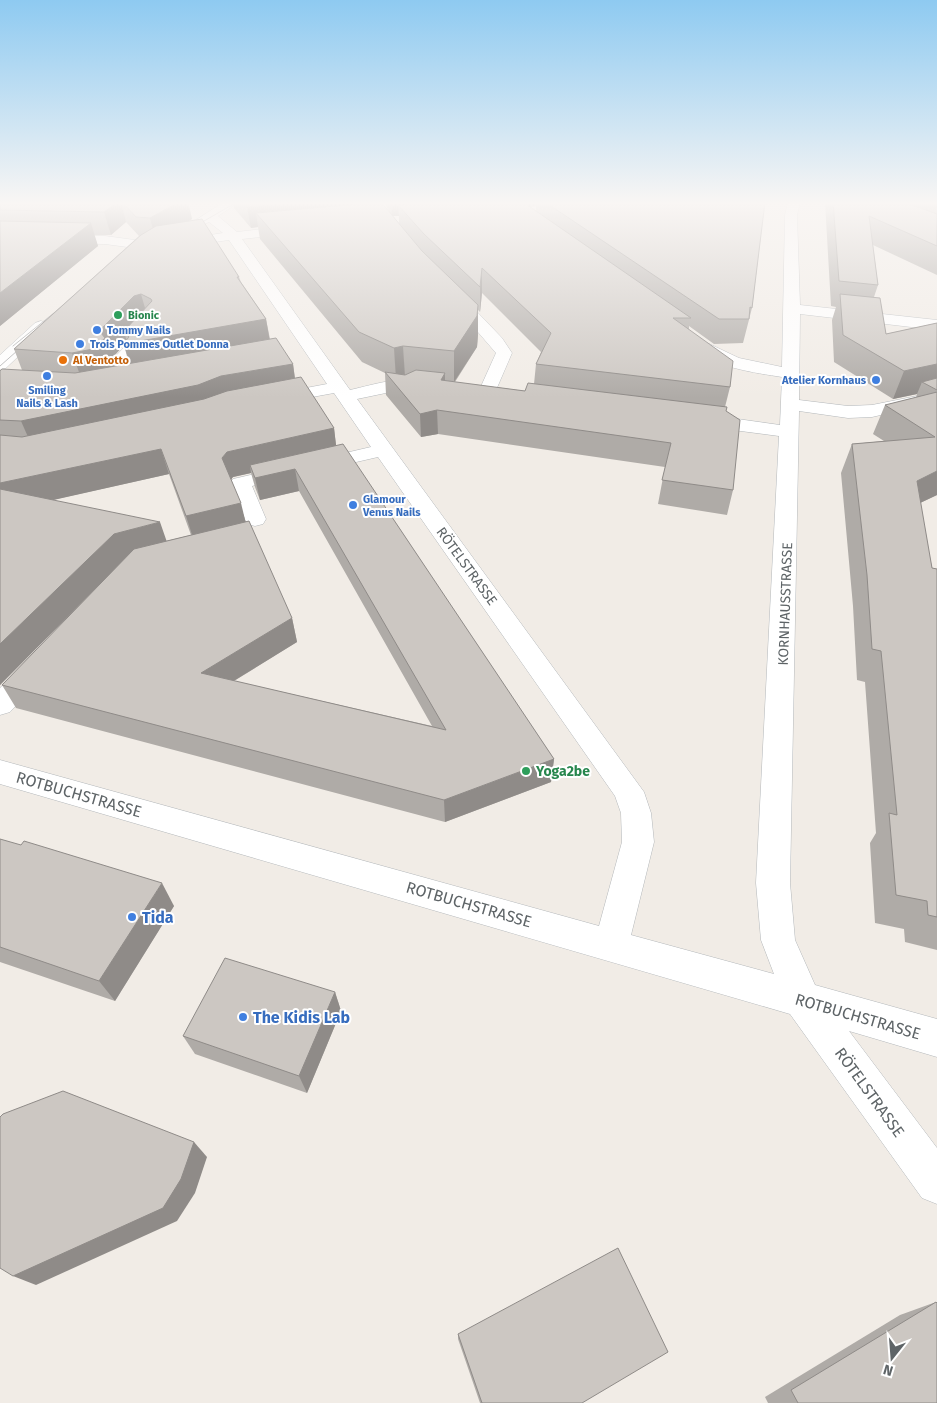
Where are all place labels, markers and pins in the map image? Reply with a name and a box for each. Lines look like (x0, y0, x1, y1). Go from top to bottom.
marker: Bionic (112, 309, 124, 321)
place label: Bionic (128, 309, 160, 322)
marker: Tommy Nails (91, 324, 103, 336)
place label: Tommy Nails (107, 324, 171, 337)
marker: Trois Pommes Outlet Donna (74, 338, 86, 350)
place label: Trois Pommes Outlet Donna (90, 338, 229, 351)
marker: Al Ventotto (57, 354, 69, 366)
place label: Al Ventotto (72, 354, 130, 367)
marker: Smiling Nails & Lash (41, 370, 53, 382)
place label: Atelier Kornhaus (781, 374, 867, 387)
marker: Atelier Kornhaus (870, 374, 882, 386)
place label: Smiling Nails & Lash (16, 384, 78, 410)
place label: Glamour Venus Nails (362, 493, 421, 519)
marker: Glamour Venus Nails (347, 499, 359, 511)
place label: Yoga2be (535, 763, 590, 780)
marker: Yoga2be (520, 765, 532, 777)
place label: Tida (142, 908, 174, 927)
marker: Tida (126, 911, 138, 923)
place label: The Kidis Lab (253, 1008, 350, 1027)
marker: The Kidis Lab (237, 1011, 249, 1023)

